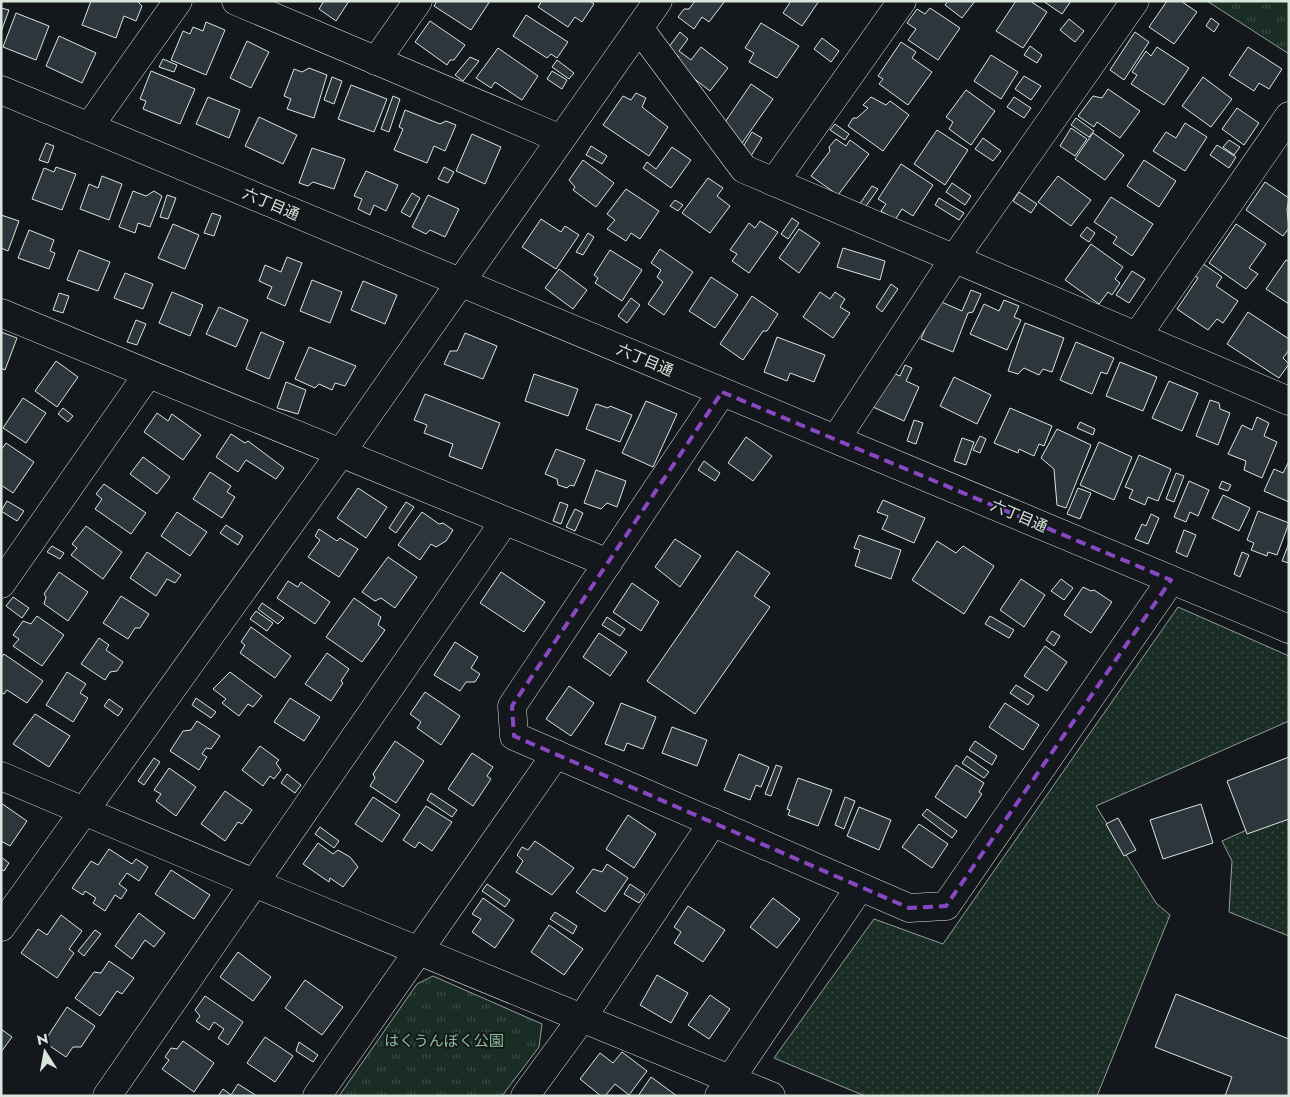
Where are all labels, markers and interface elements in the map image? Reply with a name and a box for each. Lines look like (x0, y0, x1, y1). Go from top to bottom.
street label: 六丁目通 (239, 182, 303, 226)
street label: 六丁目通 (613, 338, 677, 382)
street label: 六丁目通 (987, 494, 1051, 538)
north arrow (20, 1027, 70, 1077)
text: N (35, 1028, 50, 1050)
park label: はくうんぼく公園 (384, 1030, 504, 1052)

